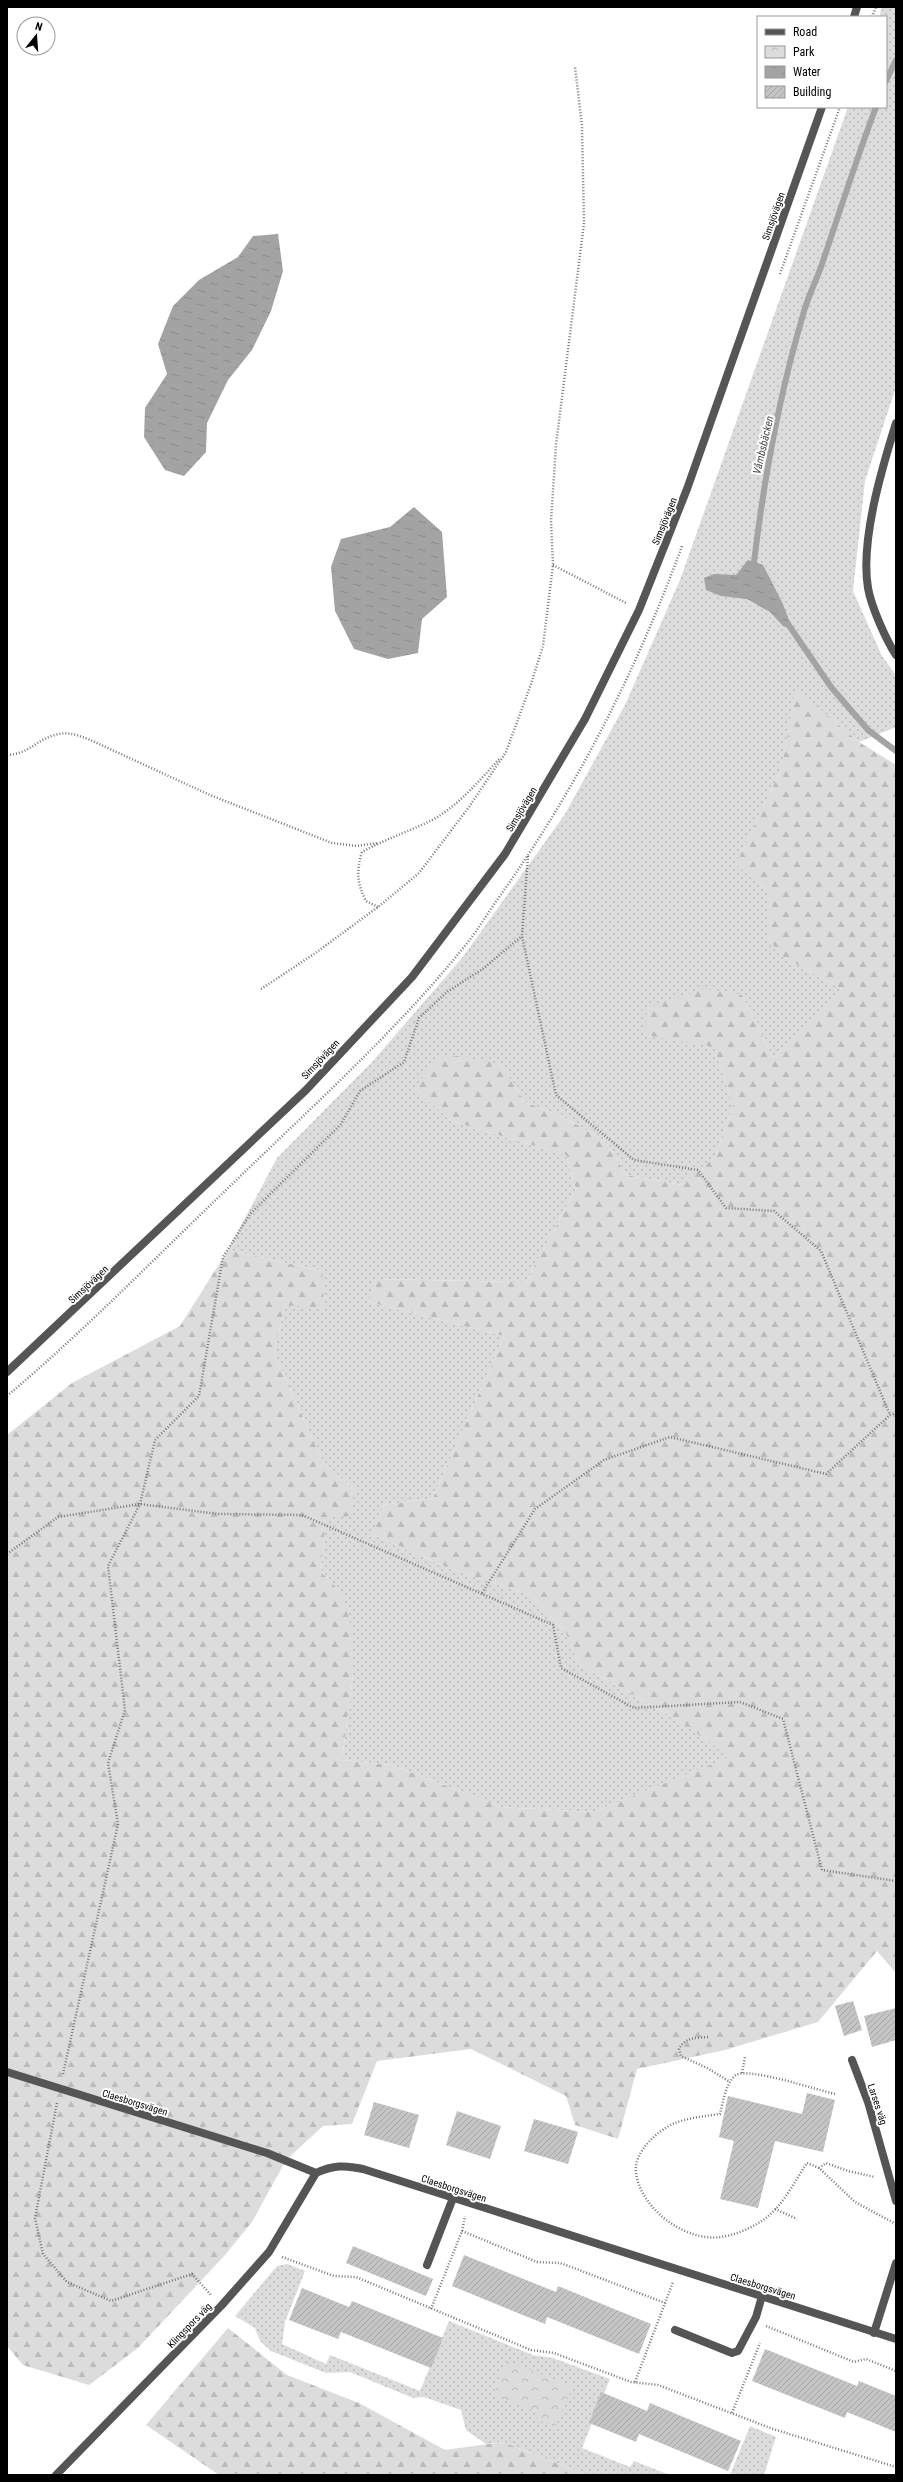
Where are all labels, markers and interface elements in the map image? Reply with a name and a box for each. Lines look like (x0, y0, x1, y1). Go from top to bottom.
north arrow (16, 16, 56, 56)
legend (757, 16, 887, 108)
text: N (34, 20, 44, 34)
text: Road (793, 25, 817, 39)
text: Park (793, 45, 815, 59)
text: Water (793, 65, 821, 79)
text: Building (793, 85, 831, 99)
street label: Simsjövägen (760, 190, 787, 242)
water label: Våmbsbäcken (750, 415, 776, 475)
street label: Simsjövägen (650, 496, 679, 547)
street label: Simsjövägen (504, 785, 539, 834)
street label: Simsjövägen (299, 1037, 342, 1081)
street label: Simsjövägen (66, 1263, 111, 1306)
street label: Larses väg (866, 2082, 889, 2126)
street label: Claesborgsvägen (101, 2087, 169, 2118)
street label: Claesborgsvägen (420, 2173, 488, 2204)
street label: Claesborgsvägen (729, 2271, 797, 2302)
street label: Klingspors väg (165, 2301, 214, 2350)

